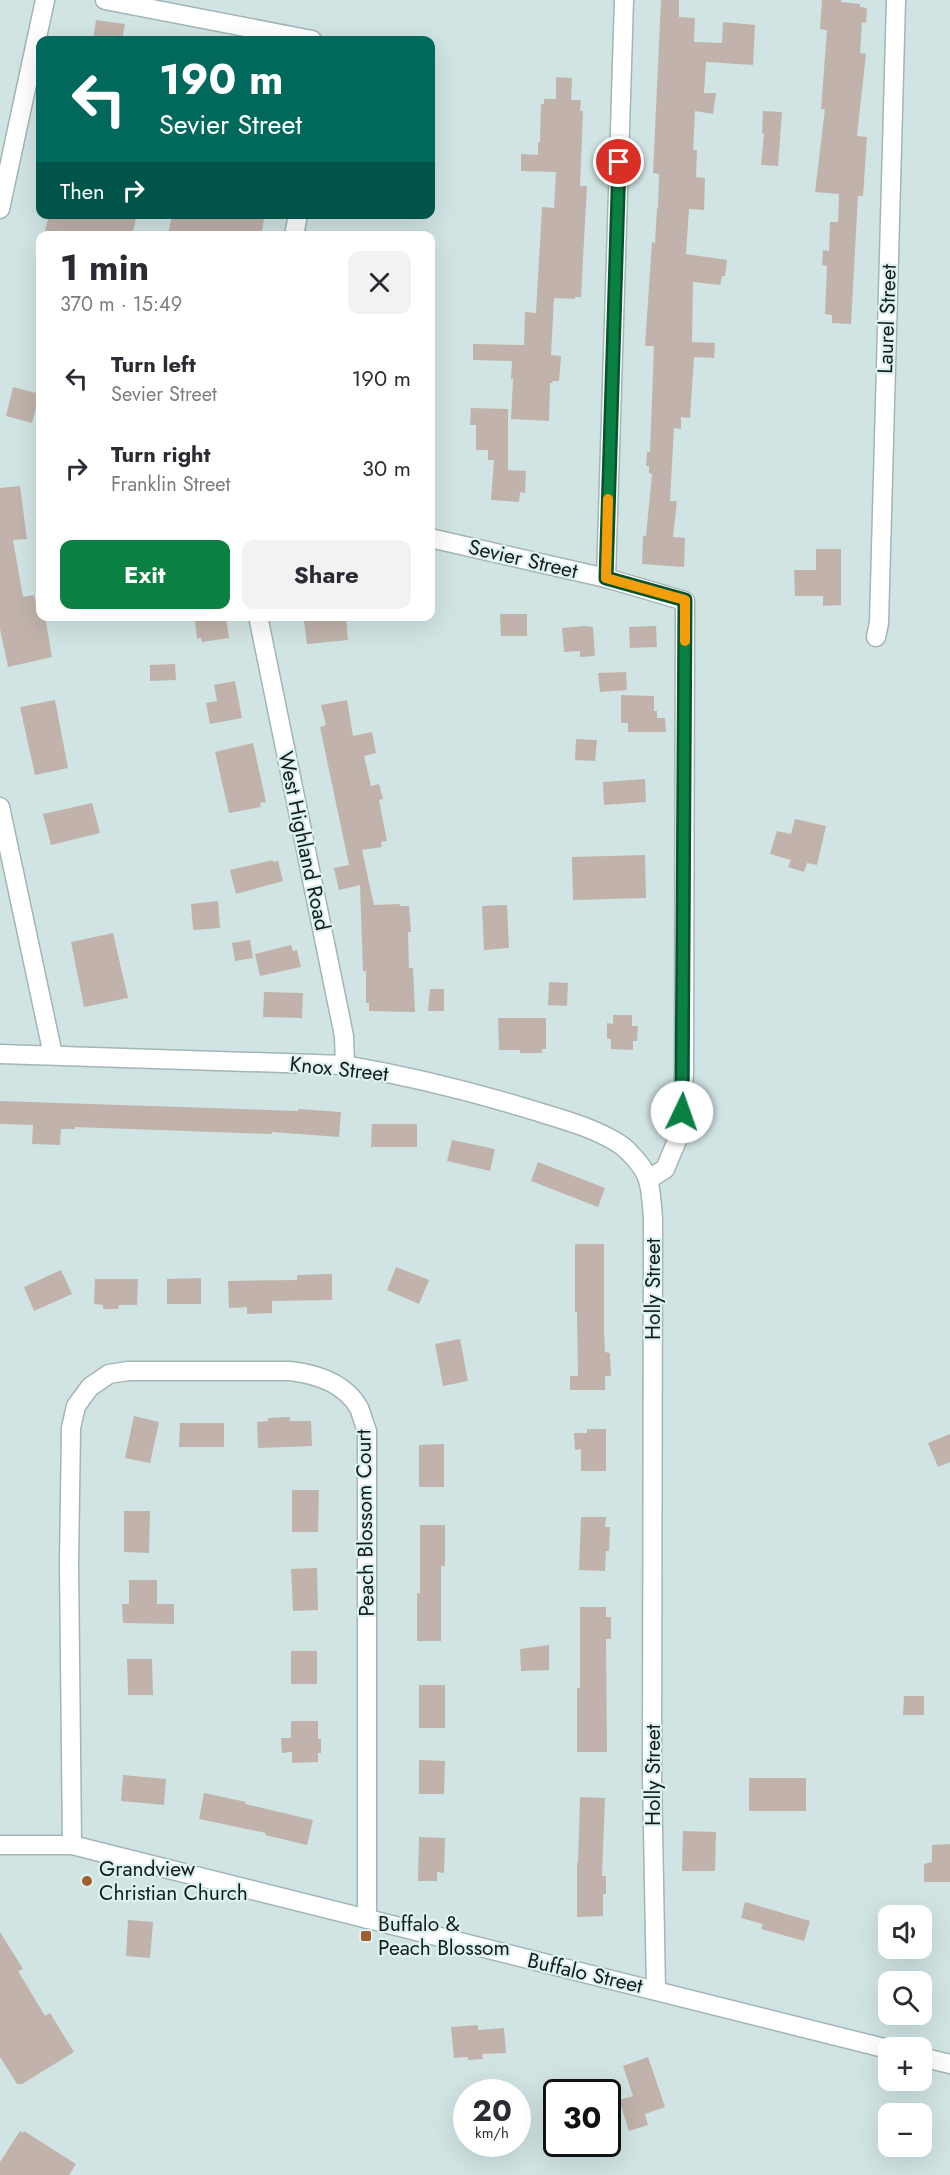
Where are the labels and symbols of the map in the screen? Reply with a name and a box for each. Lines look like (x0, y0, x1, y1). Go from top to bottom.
pin (593, 136, 644, 187)
street label: Laurel Street (870, 264, 904, 374)
street label: Sevier Street (465, 532, 581, 586)
street label: West Highland Road (270, 749, 338, 933)
street label: Knox Street (288, 1049, 390, 1089)
position arrow (650, 1080, 714, 1144)
street label: Holly Street (638, 1238, 668, 1340)
street label: Peach Blossom Court (348, 1429, 382, 1617)
street label: Holly Street (638, 1724, 668, 1826)
place label: Grandview Christian Church (99, 1854, 248, 1908)
marker: Grandview Christian Church (80, 1874, 94, 1888)
place label: Buffalo & Peach Blossom (378, 1909, 510, 1963)
marker: Buffalo & Peach Blossom (359, 1929, 373, 1943)
street label: Buffalo Street (524, 1945, 646, 2001)
speed limit sign: 30 (543, 2079, 621, 2157)

